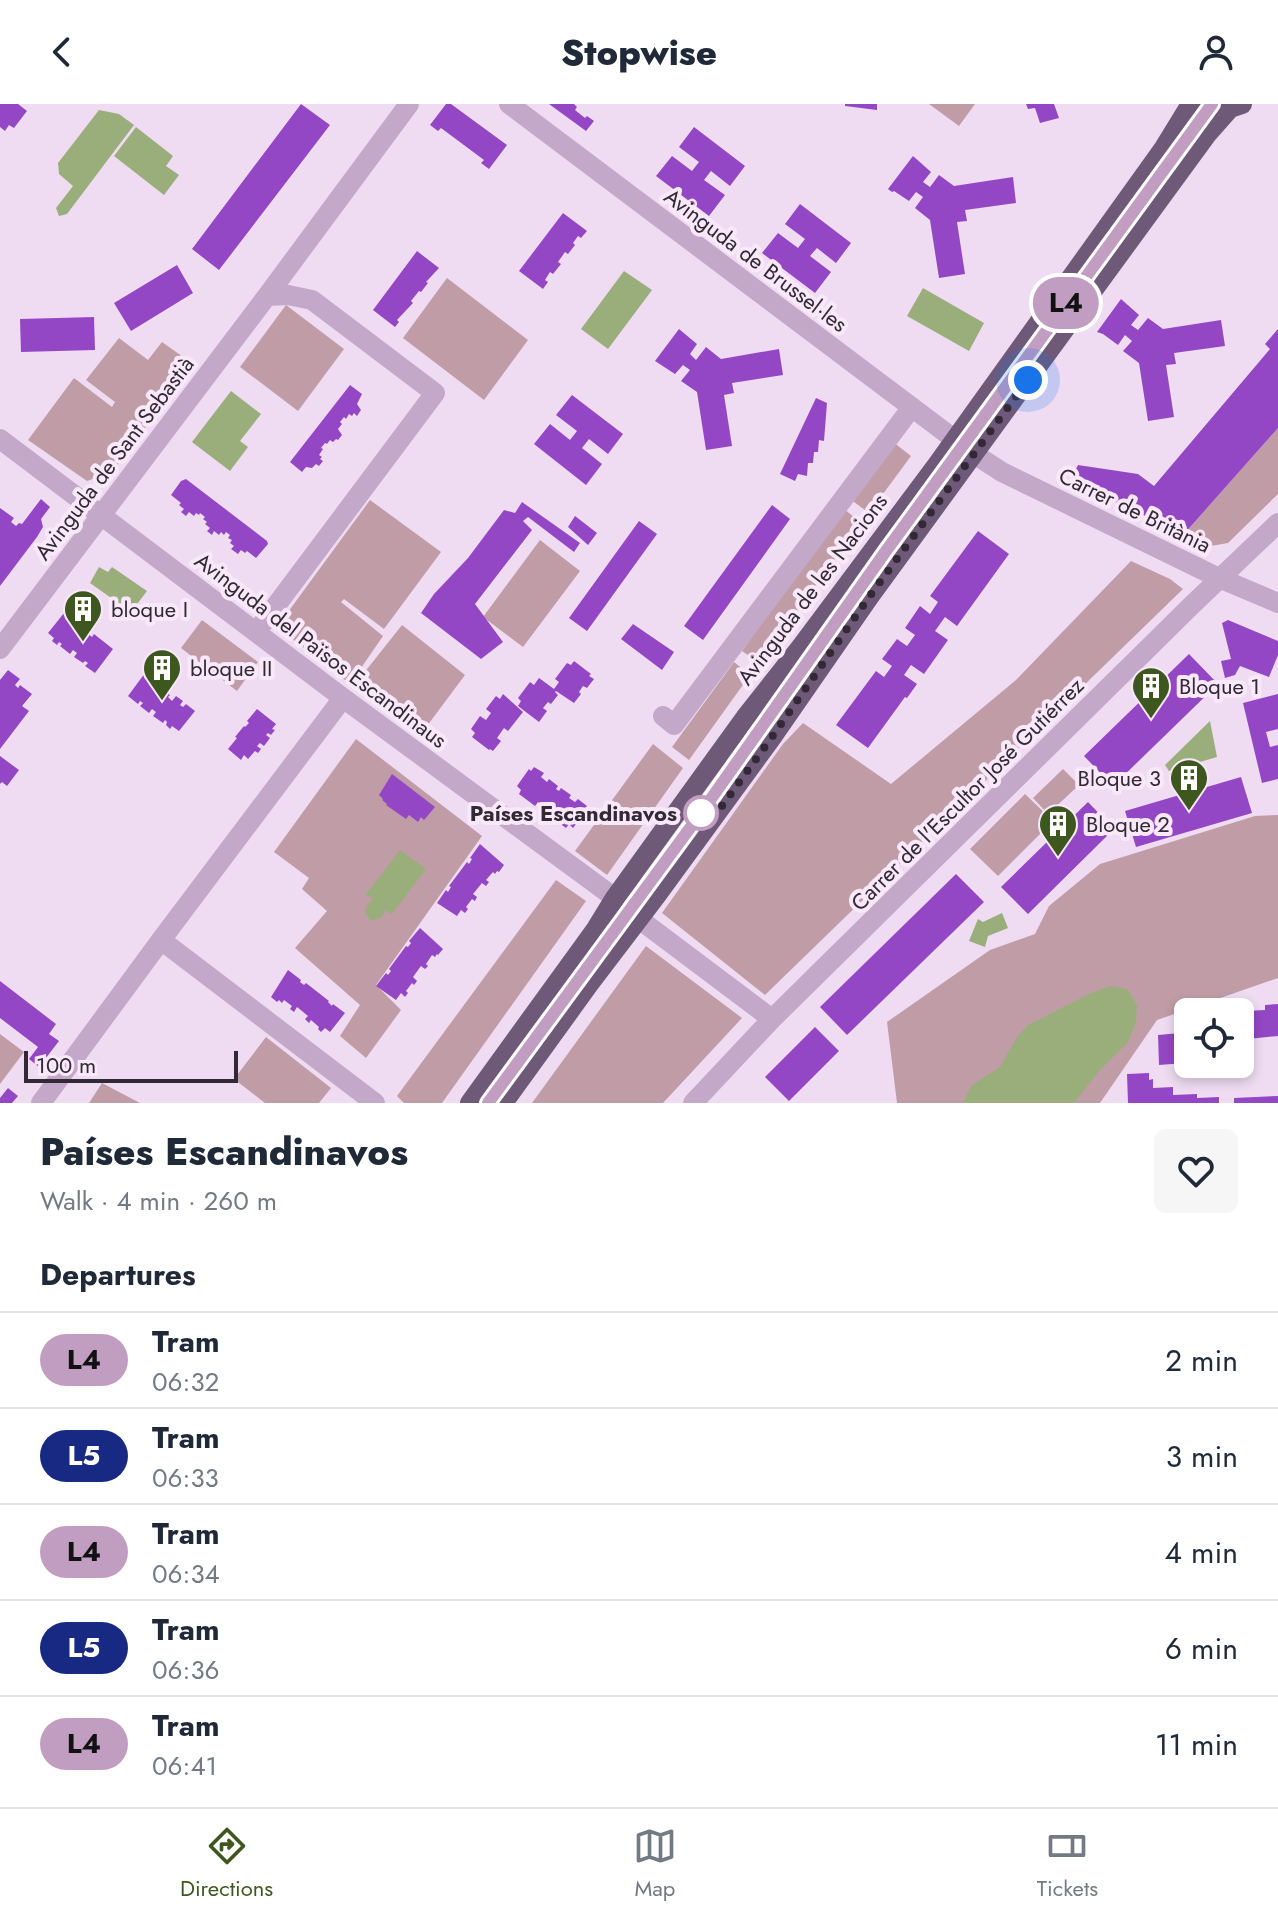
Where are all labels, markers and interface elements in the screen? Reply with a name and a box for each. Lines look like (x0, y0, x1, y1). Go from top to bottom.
text: Stopwise (561, 26, 717, 78)
icon: back (40, 30, 84, 74)
icon: person (1194, 30, 1238, 74)
street label: Avinguda de Brussel·les (658, 180, 854, 340)
line badge: L4 (1030, 277, 1102, 329)
text: L4 (1049, 282, 1083, 323)
street label: Avinguda de Sant Sebastià (27, 349, 201, 567)
your location (1008, 360, 1048, 400)
street label: Carrer de Britània (1054, 459, 1216, 561)
street label: Avinguda de les Nacions (729, 486, 895, 692)
street label: Avinguda del Països Escandinaus (188, 544, 454, 756)
building icon: bloque I (62, 588, 104, 643)
place label: bloque I (111, 593, 188, 625)
building icon: bloque II (141, 647, 183, 702)
place label: bloque II (190, 652, 272, 684)
building icon: Bloque 1 (1130, 665, 1172, 720)
street label: Carrer de l'Escultor José Gutiérrez (843, 670, 1091, 918)
place label: Bloque 1 (1179, 670, 1260, 702)
building icon: Bloque 3 (1168, 757, 1210, 812)
place label: Bloque 3 (1078, 762, 1161, 794)
marker: Países Escandinavos (684, 796, 718, 830)
place label: Países Escandinavos (470, 797, 677, 829)
building icon: Bloque 2 (1037, 803, 1079, 858)
place label: Bloque 2 (1086, 808, 1170, 840)
map controls (1174, 998, 1254, 1078)
button: locate (1174, 998, 1254, 1078)
scale bar (24, 1047, 238, 1083)
text: 100 m (36, 1049, 96, 1081)
text: Países Escandinavos (40, 1124, 408, 1179)
button: heart (1154, 1129, 1238, 1213)
text: Walk · 4 min · 260 m (40, 1182, 277, 1220)
text: Departures (40, 1253, 196, 1296)
text: Tram (152, 1320, 220, 1363)
text: L4 (67, 1339, 101, 1380)
text: 2 min (1165, 1339, 1238, 1382)
text: 06:32 (152, 1363, 219, 1401)
text: Tram (152, 1416, 220, 1459)
text: L5 (68, 1435, 100, 1476)
text: 3 min (1166, 1435, 1238, 1478)
text: 06:33 (152, 1459, 219, 1497)
text: Tram (152, 1512, 220, 1555)
text: L4 (67, 1531, 101, 1572)
text: 4 min (1165, 1531, 1238, 1574)
text: 06:34 (152, 1555, 220, 1593)
text: Tram (152, 1608, 220, 1651)
text: L5 (68, 1627, 100, 1668)
text: 6 min (1165, 1627, 1238, 1670)
text: 06:36 (152, 1651, 220, 1689)
text: Tram (152, 1704, 220, 1747)
text: L4 (67, 1723, 101, 1764)
text: 11 min (1155, 1723, 1238, 1766)
text: 06:41 (152, 1747, 217, 1785)
tab: Directions (180, 1824, 273, 1904)
tab: Map (633, 1824, 677, 1904)
tab: Tickets (1037, 1824, 1098, 1904)

